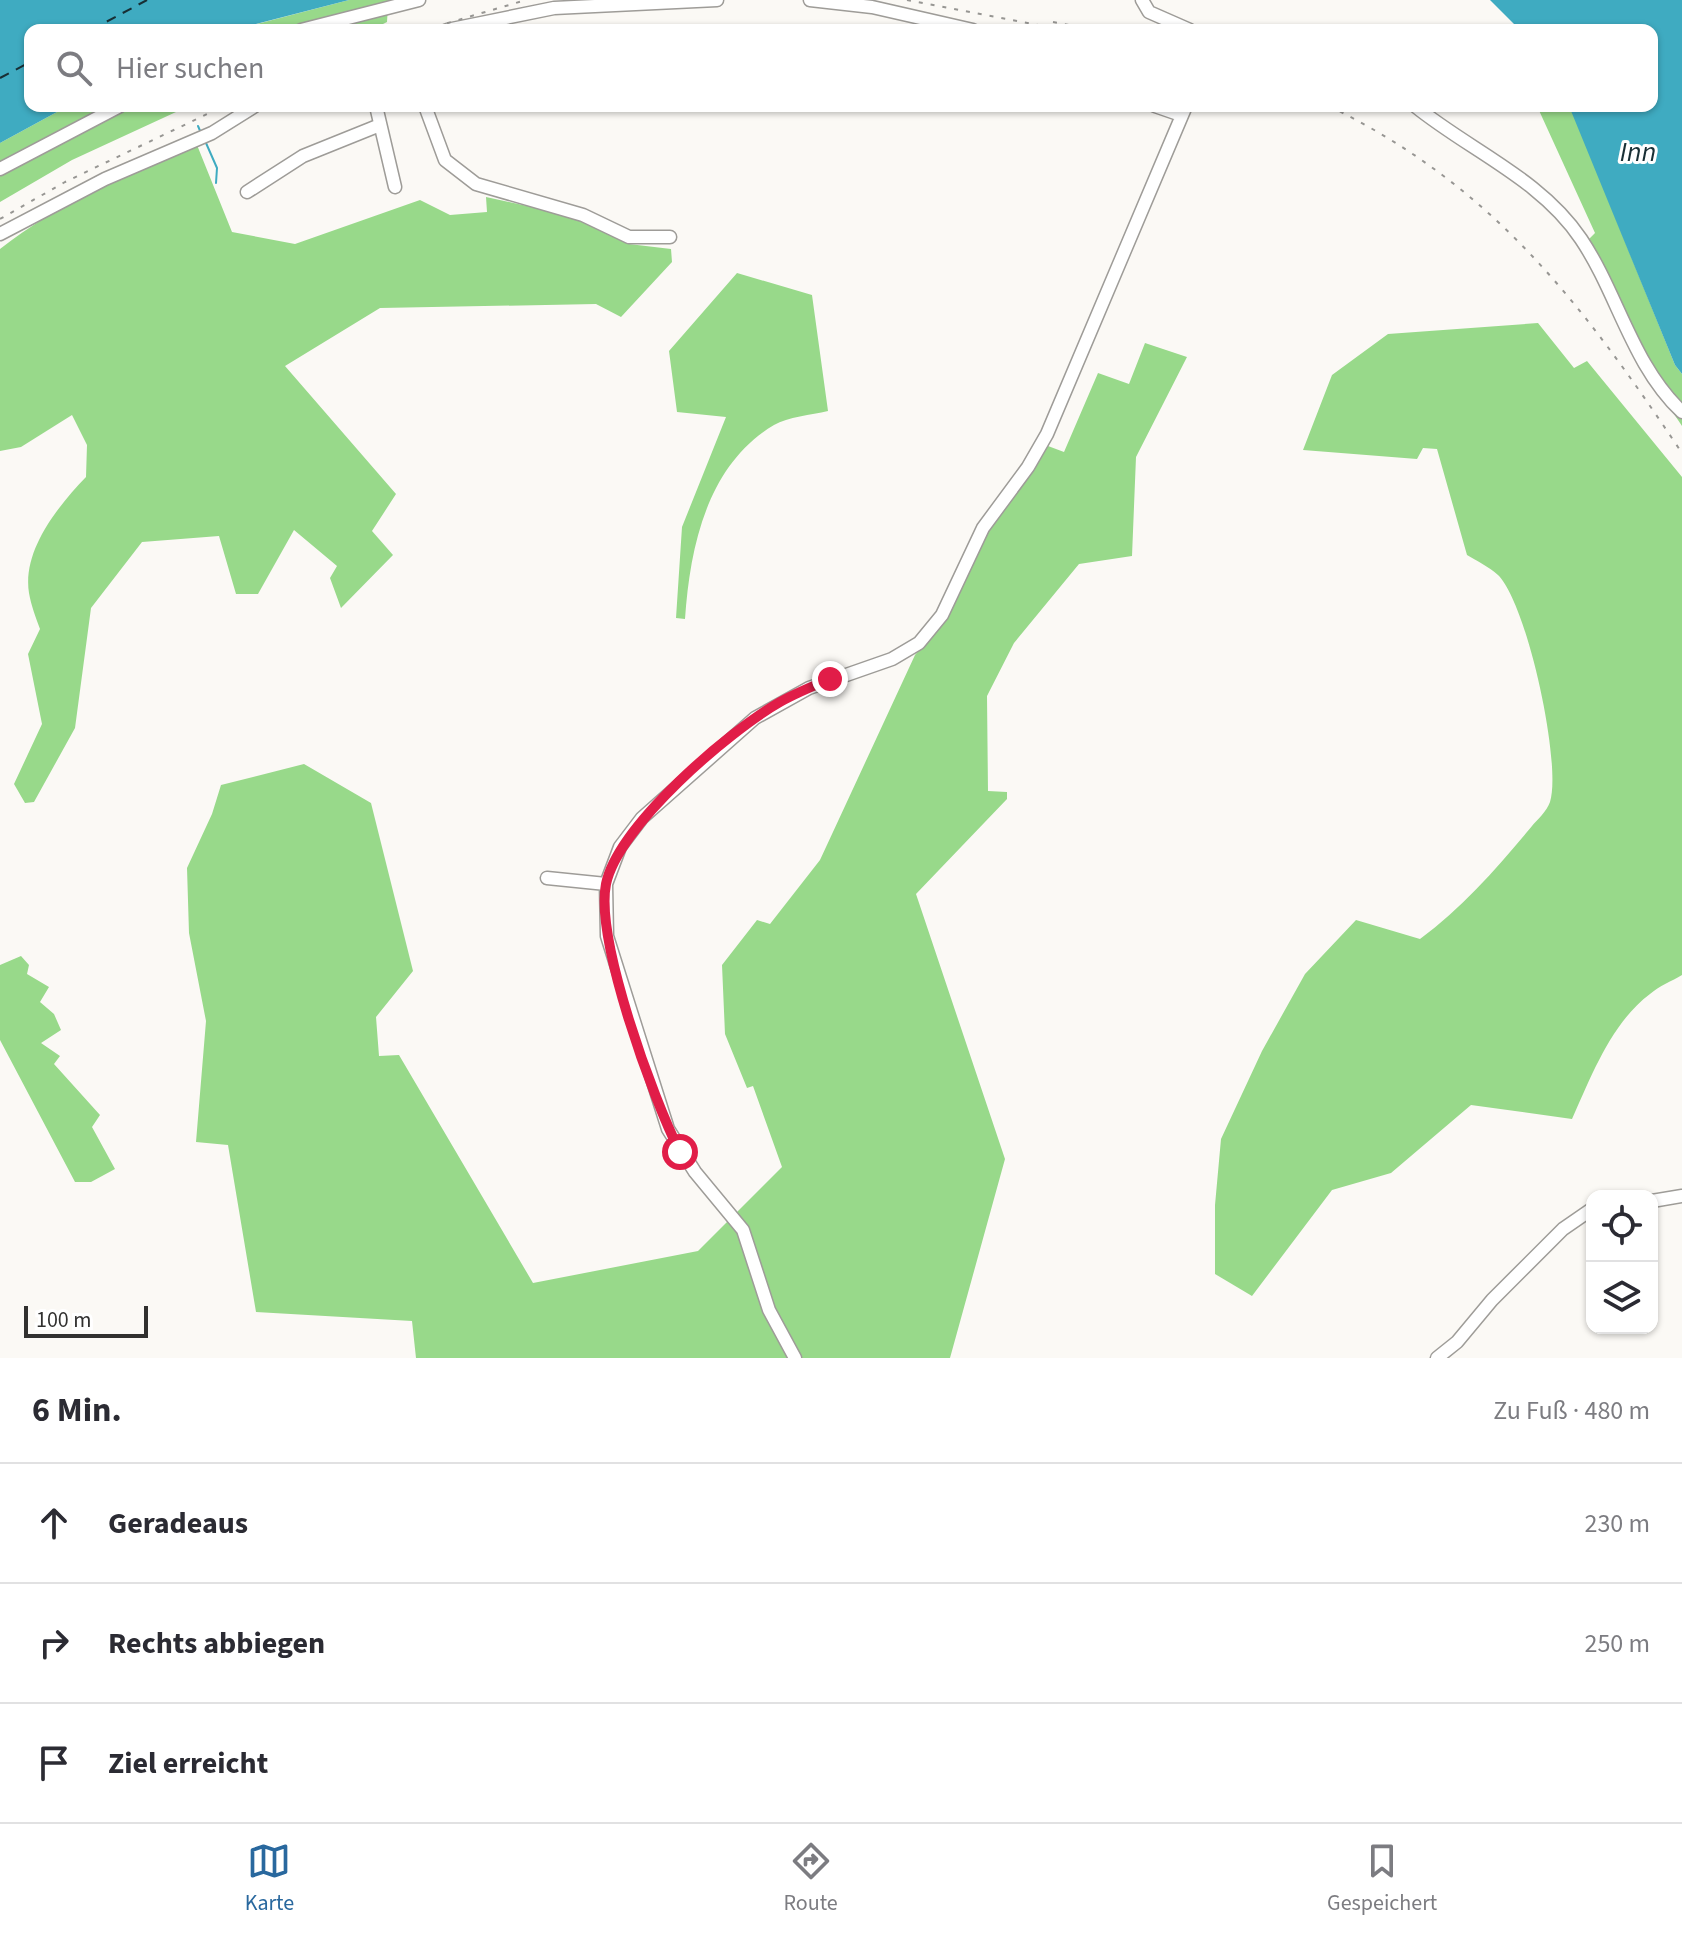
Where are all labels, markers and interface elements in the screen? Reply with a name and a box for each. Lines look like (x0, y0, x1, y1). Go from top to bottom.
search box (24, 24, 1658, 112)
icon: search (52, 46, 96, 90)
text: Hier suchen (116, 47, 264, 90)
water label: Inn (1620, 132, 1656, 172)
route end (812, 661, 848, 697)
route start (662, 1134, 698, 1170)
map controls (1586, 1190, 1658, 1334)
button: locate (1586, 1190, 1658, 1262)
button: layers (1586, 1262, 1658, 1334)
scale bar (24, 1302, 148, 1338)
text: 100 m (36, 1304, 91, 1336)
text: 6 Min. (32, 1386, 122, 1435)
text: Zu Fuß · 480 m (1493, 1392, 1650, 1429)
icon: ahead (32, 1501, 76, 1545)
text: Geradeaus (108, 1502, 248, 1545)
text: 230 m (1584, 1505, 1650, 1542)
icon: right (32, 1621, 76, 1665)
text: Rechts abbiegen (108, 1622, 325, 1665)
text: 250 m (1584, 1625, 1650, 1662)
icon: arrive (32, 1741, 76, 1785)
text: Ziel erreicht (108, 1742, 268, 1785)
tab: Karte (245, 1839, 294, 1919)
tab: Route (784, 1839, 838, 1919)
tab: Gespeichert (1327, 1839, 1437, 1919)

